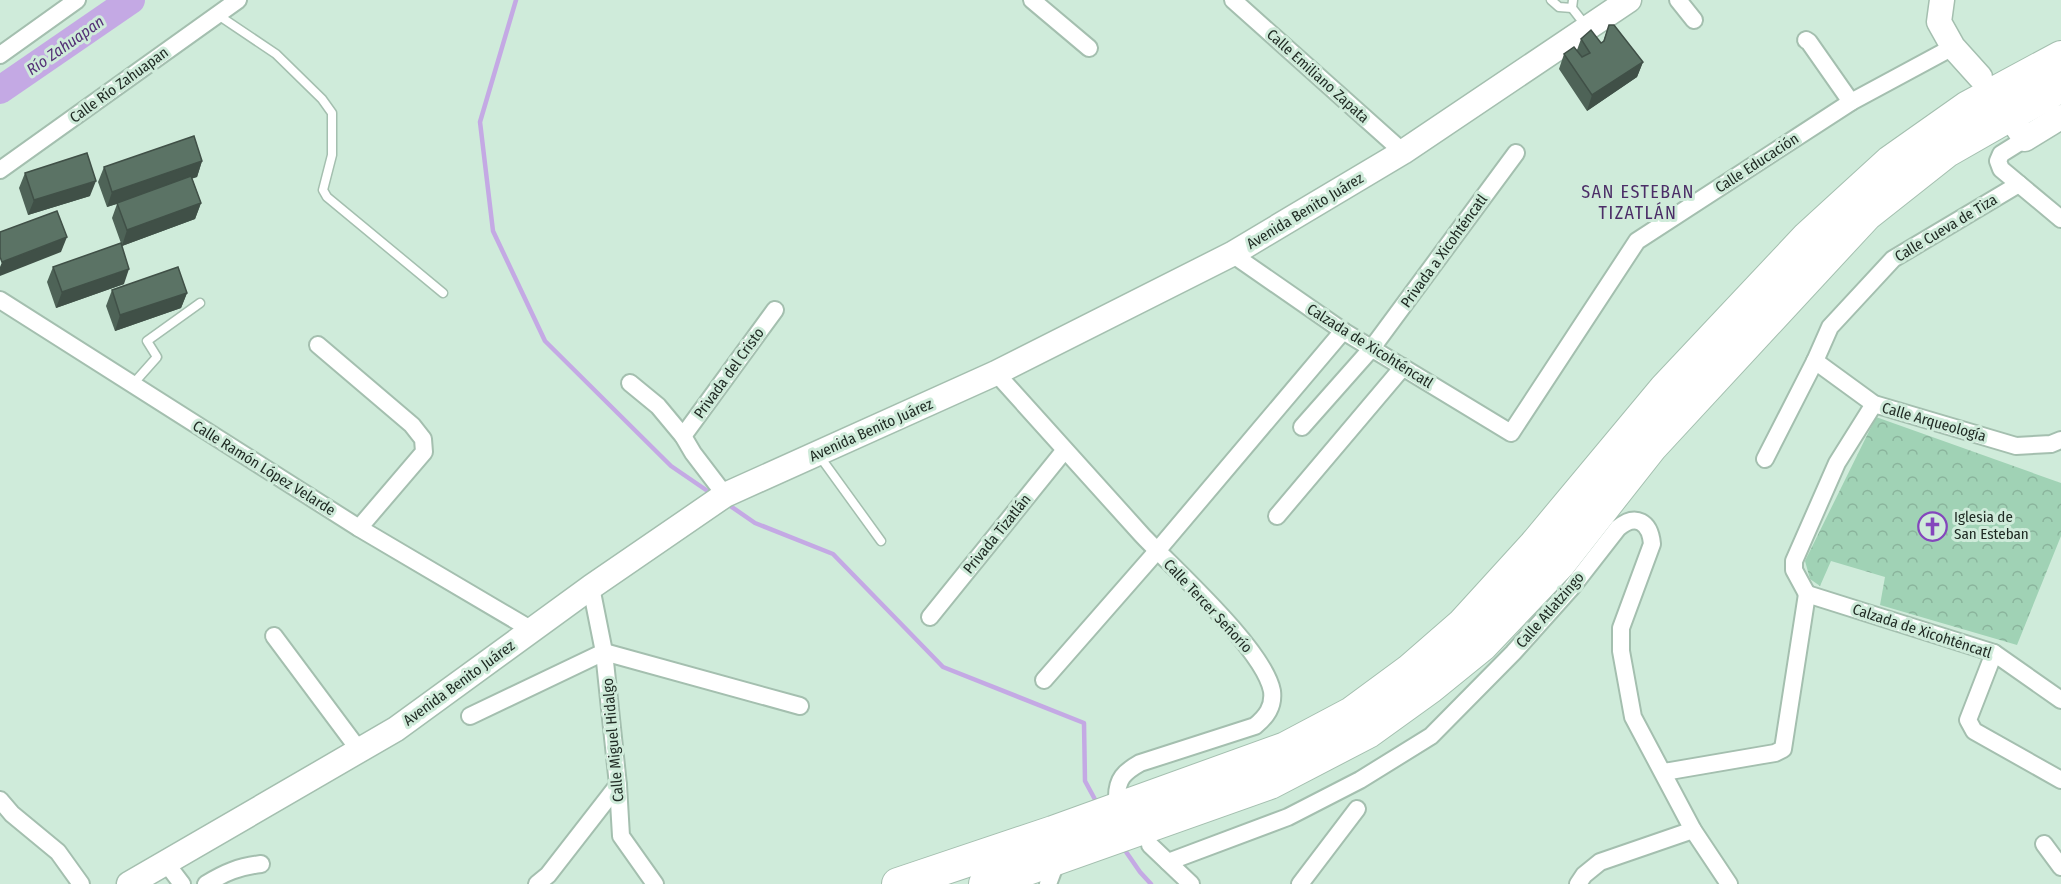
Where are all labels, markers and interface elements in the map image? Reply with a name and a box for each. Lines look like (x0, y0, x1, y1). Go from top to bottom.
water label: Río Zahuapan (23, 12, 108, 79)
street label: Calle Emiliano Zapata (1263, 25, 1373, 127)
street label: Calle Río Zahuapan (66, 43, 172, 127)
street label: Calle Educación (1712, 129, 1802, 197)
street label: Avenida Benito Juárez (1243, 169, 1367, 253)
district label: SAN ESTEBAN TIZATLÁN (1581, 181, 1695, 224)
street label: Calle Cueva de Tiza (1892, 190, 2000, 266)
street label: Privada a Xicohténcatl (1397, 191, 1491, 311)
street label: Calzada de Xicohténcatl (1304, 300, 1436, 392)
street label: Privada del Cristo (690, 324, 768, 422)
street label: Avenida Benito Juárez (806, 395, 936, 465)
street label: Calle Arqueología (1880, 399, 1988, 445)
street label: Calle Ramón López Velarde (189, 417, 339, 519)
street label: Privada Tizatlán (959, 491, 1035, 577)
place label: Iglesia de San Esteban (1954, 508, 2029, 543)
church icon: Iglesia de San Esteban (1917, 510, 1949, 542)
street label: Calle Tercer Señorío (1160, 555, 1256, 657)
street label: Calle Atlatzingo (1512, 568, 1588, 652)
street label: Calzada de Xicohténcatl (1850, 600, 1994, 662)
street label: Avenida Benito Juárez (400, 637, 518, 729)
street label: Calle Miguel Hidalgo (599, 677, 627, 803)

